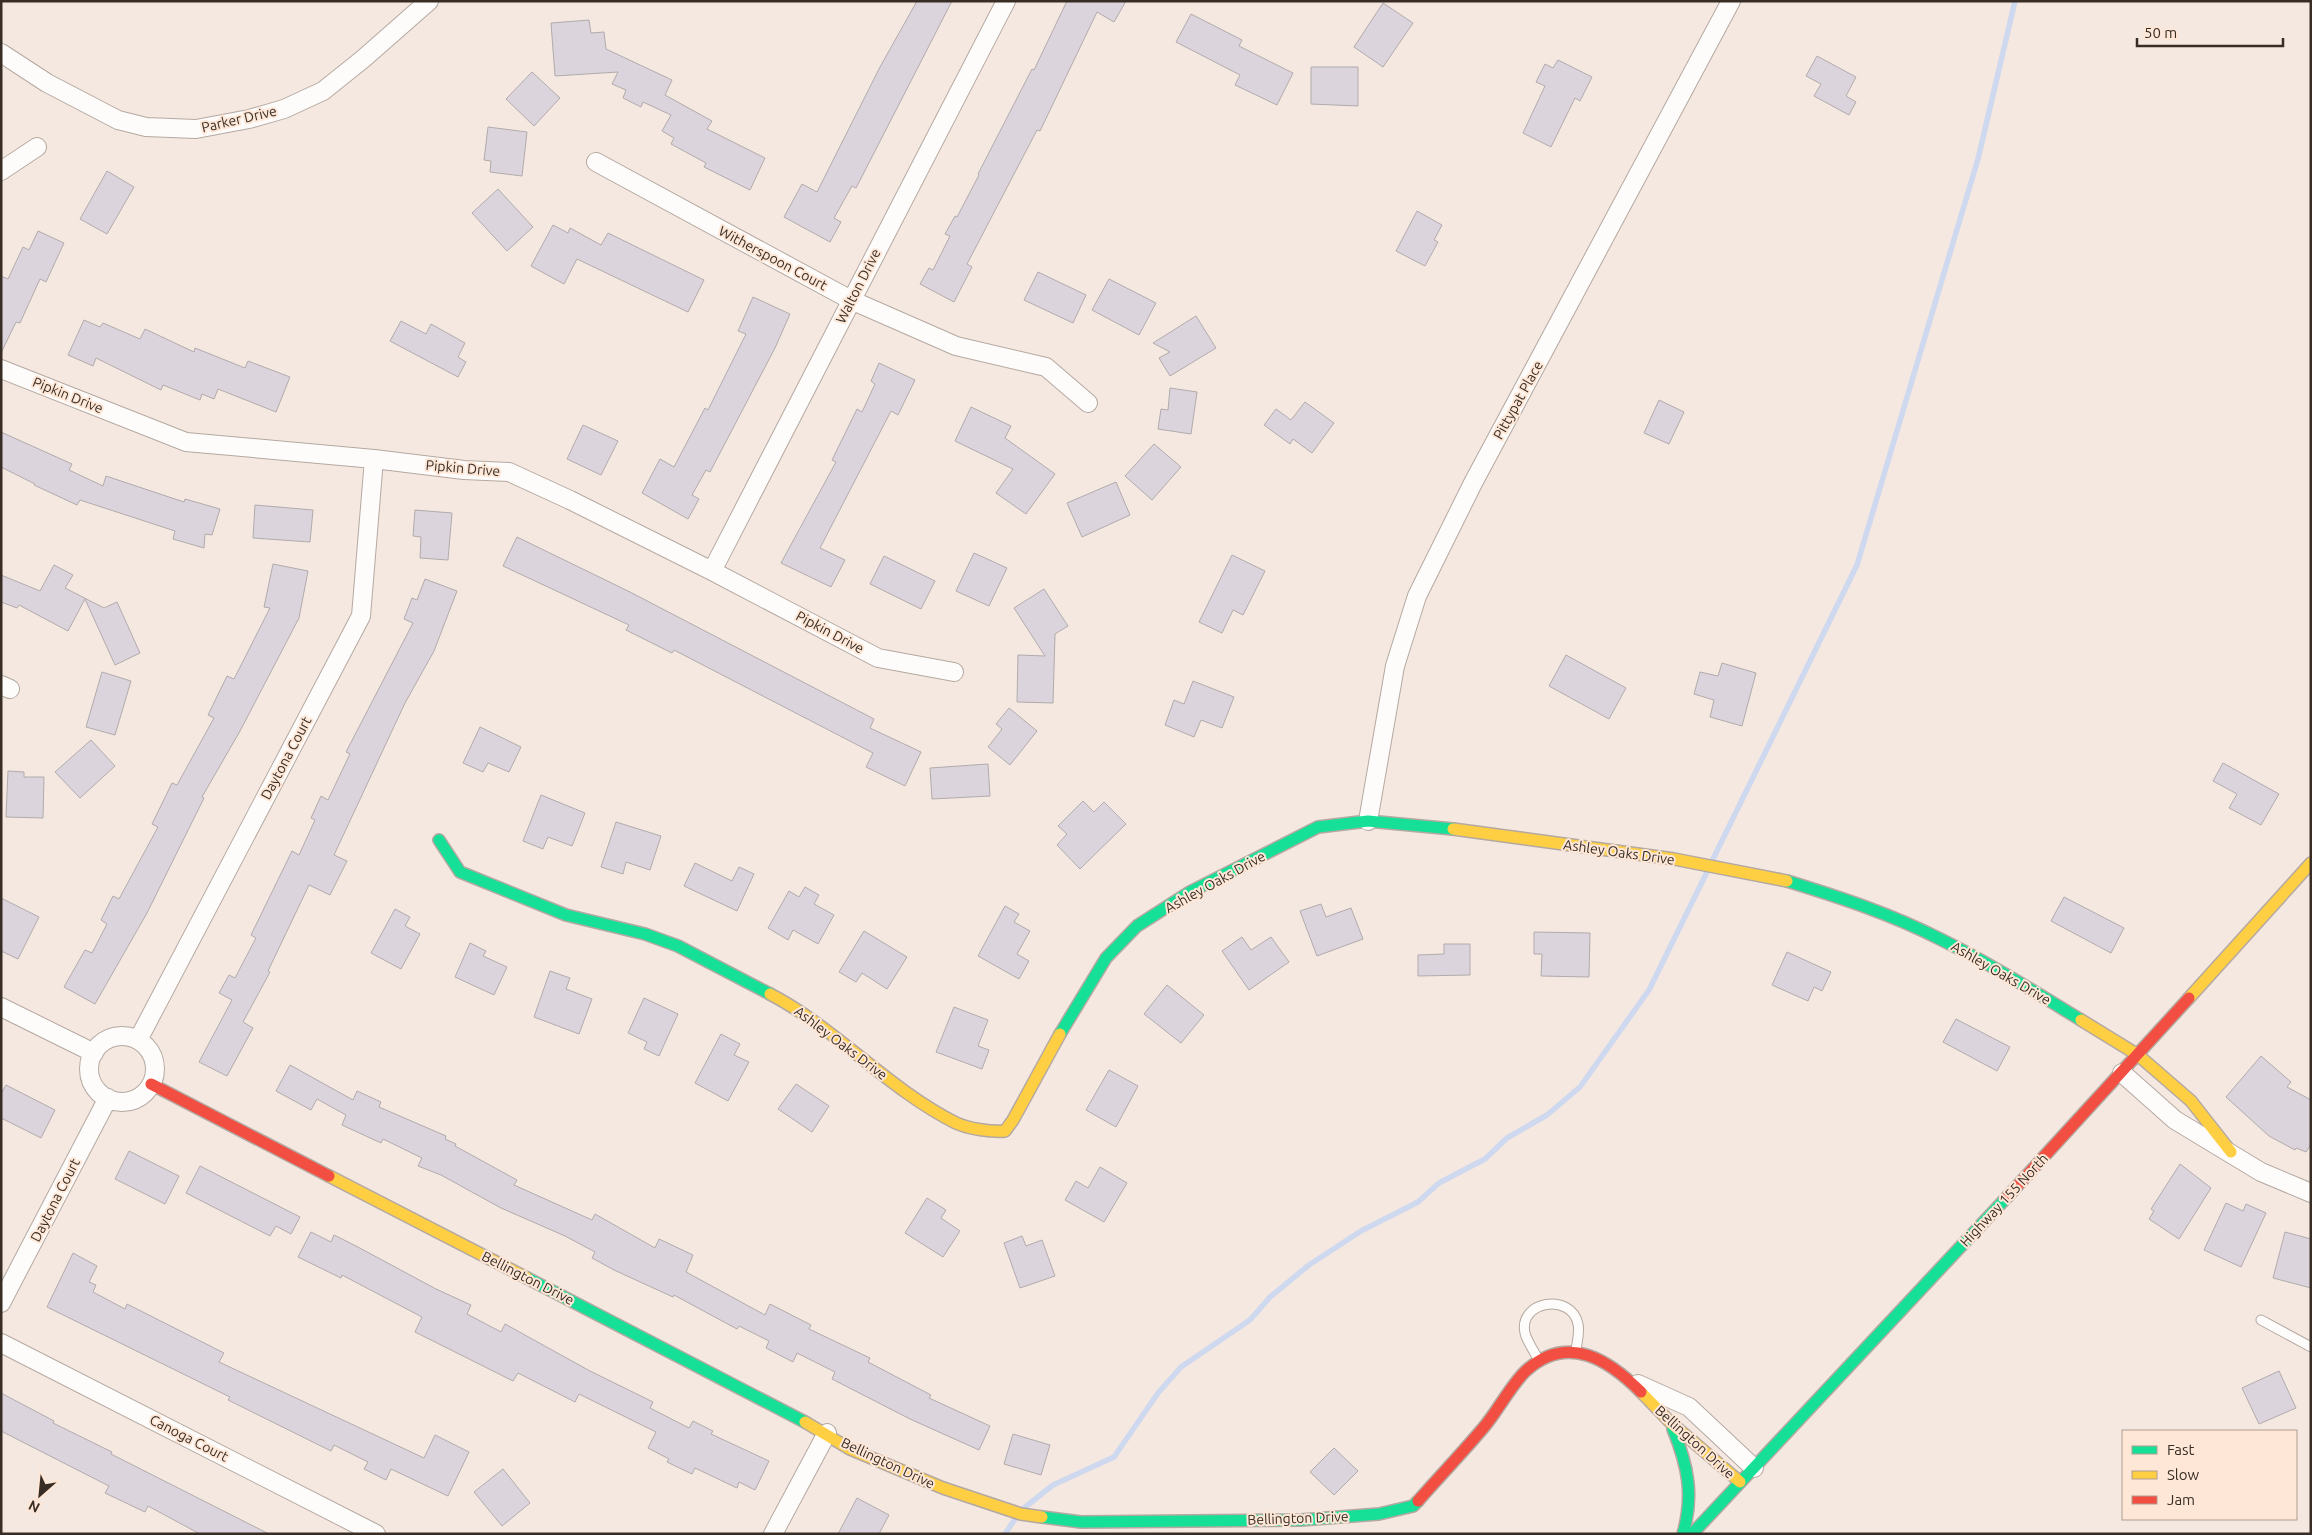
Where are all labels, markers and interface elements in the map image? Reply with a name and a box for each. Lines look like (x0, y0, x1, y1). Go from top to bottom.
scale bar (2137, 15, 2283, 47)
text: 50 m (2144, 24, 2177, 41)
street label: Parker Drive (200, 103, 278, 135)
street label: Witherspoon Court (716, 223, 830, 294)
street label: Walton Drive (832, 246, 884, 326)
street label: Pittypat Place (1490, 358, 1546, 442)
street label: Pipkin Drive (30, 374, 106, 416)
street label: Pipkin Drive (425, 457, 501, 479)
street label: Pipkin Drive (793, 607, 867, 657)
street label: Daytona Court (257, 713, 315, 802)
street label: Ashley Oaks Drive (1562, 836, 1676, 868)
street label: Ashley Oaks Drive (1162, 848, 1268, 916)
street label: Ashley Oaks Drive (1948, 938, 2054, 1008)
street label: Ashley Oaks Drive (791, 1003, 891, 1083)
street label: Highway 155 North (1957, 1150, 2051, 1250)
street label: Daytona Court (27, 1155, 83, 1244)
street label: Bellington Drive (479, 1248, 577, 1308)
street label: Bellington Drive (1652, 1402, 1738, 1482)
street label: Canoga Court (147, 1411, 231, 1465)
legend (2122, 1430, 2297, 1520)
street label: Bellington Drive (839, 1434, 937, 1492)
text: Fast (2167, 1441, 2195, 1458)
text: Slow (2167, 1466, 2200, 1483)
north arrow (15, 1470, 65, 1520)
text: Jam (2167, 1491, 2195, 1508)
text: N (26, 1497, 42, 1516)
street label: Bellington Drive (1247, 1508, 1349, 1528)

